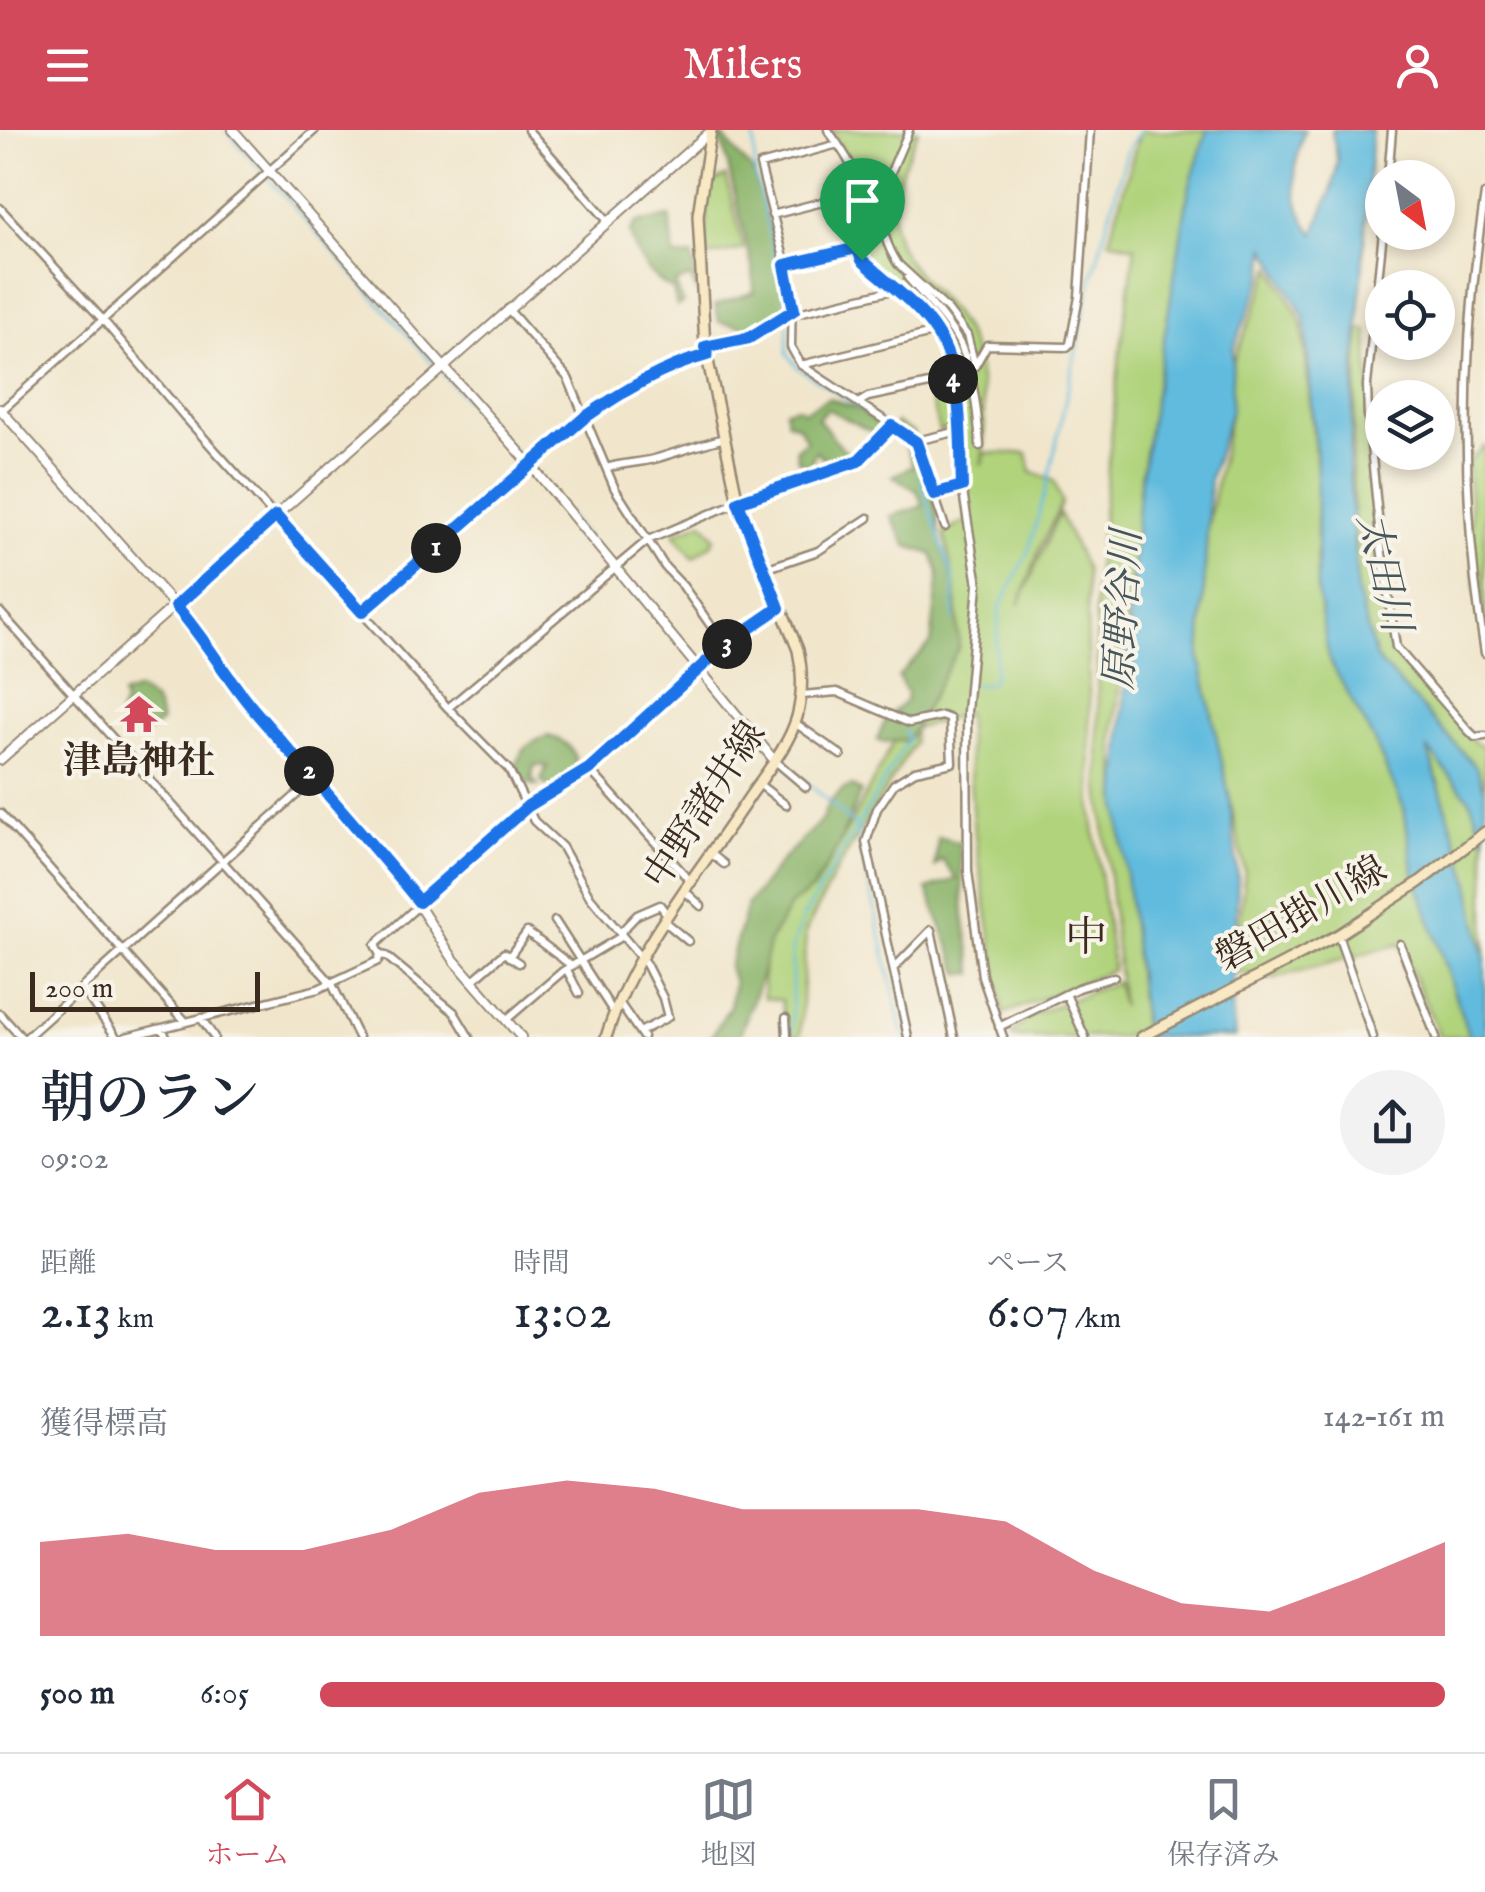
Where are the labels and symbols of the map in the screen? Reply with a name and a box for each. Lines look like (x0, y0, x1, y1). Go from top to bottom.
pin (820, 158, 905, 261)
north arrow (1365, 160, 1455, 250)
pin: 4 (928, 354, 978, 404)
water label: 太田川 (1344, 509, 1421, 641)
pin: 1 (411, 523, 461, 573)
water label: 原野谷川 (1095, 525, 1155, 691)
pin: 3 (702, 619, 752, 669)
temple icon: 津島神社 (118, 693, 160, 735)
street label: 中野諸井線 (634, 713, 778, 899)
place label: 津島神社 (63, 739, 215, 787)
pin: 2 (284, 746, 334, 796)
street label: 磐田掛川線 (1208, 847, 1396, 983)
district label: 中 (1065, 913, 1107, 966)
scale bar (30, 967, 260, 1011)

